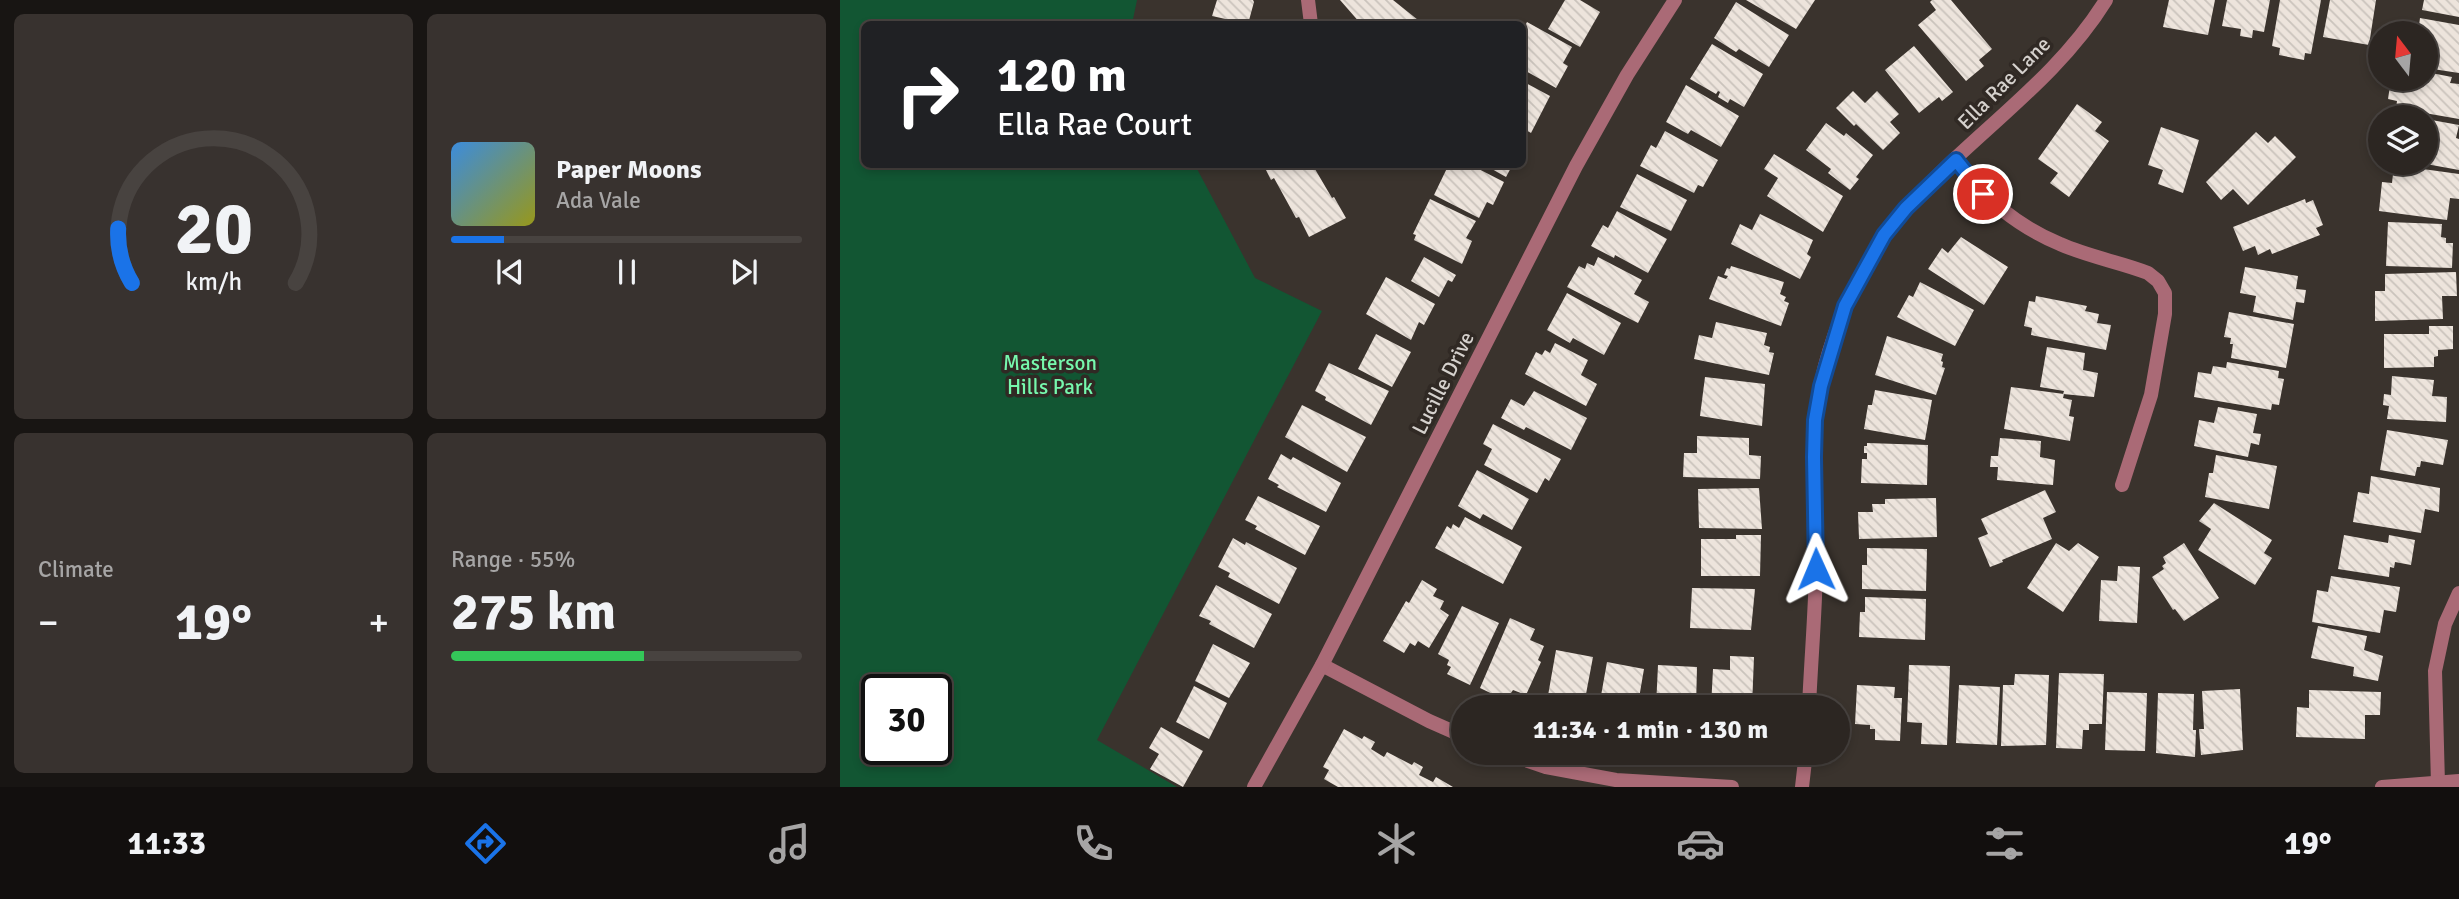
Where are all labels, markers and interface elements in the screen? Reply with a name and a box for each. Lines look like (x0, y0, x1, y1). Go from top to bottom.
north arrow (2368, 21, 2438, 91)
map controls (2368, 21, 2438, 175)
street label: Ella Rae Lane (1952, 31, 2056, 135)
text: 120 m (997, 45, 1127, 105)
icon: right (882, 49, 973, 140)
text: Ella Rae Court (997, 105, 1192, 144)
button: layers (2368, 105, 2438, 175)
text: Paper Moons (556, 154, 702, 186)
pin (1953, 164, 2013, 224)
icon: arrive (1964, 175, 2002, 213)
text: 20 (174, 185, 253, 274)
text: Ada Vale (556, 186, 641, 215)
icon: previous (491, 253, 529, 291)
icon: pause (608, 253, 646, 291)
icon: next (725, 253, 763, 291)
text: km/h (185, 266, 242, 297)
street label: Lucille Drive (1406, 327, 1480, 439)
park label: Masterson Hills Park (1003, 350, 1097, 400)
position arrow (1779, 532, 1853, 606)
text: Range · 55% (451, 545, 575, 574)
text: Climate (38, 555, 114, 584)
text: 275 km (451, 580, 616, 644)
text: 19° (175, 590, 252, 654)
text: − (38, 599, 59, 646)
text: + (368, 599, 389, 646)
speed limit sign: 30 (861, 674, 952, 765)
text: 11:34 · 1 min · 130 m (1533, 714, 1768, 746)
icon: directions (461, 819, 510, 868)
icon: music (765, 819, 814, 868)
icon: phone (1069, 819, 1118, 868)
icon: climate (1372, 819, 1421, 868)
icon: car (1676, 819, 1725, 868)
icon: filters (1980, 819, 2029, 868)
text: 11:33 (127, 824, 206, 863)
text: 19° (2284, 824, 2331, 863)

